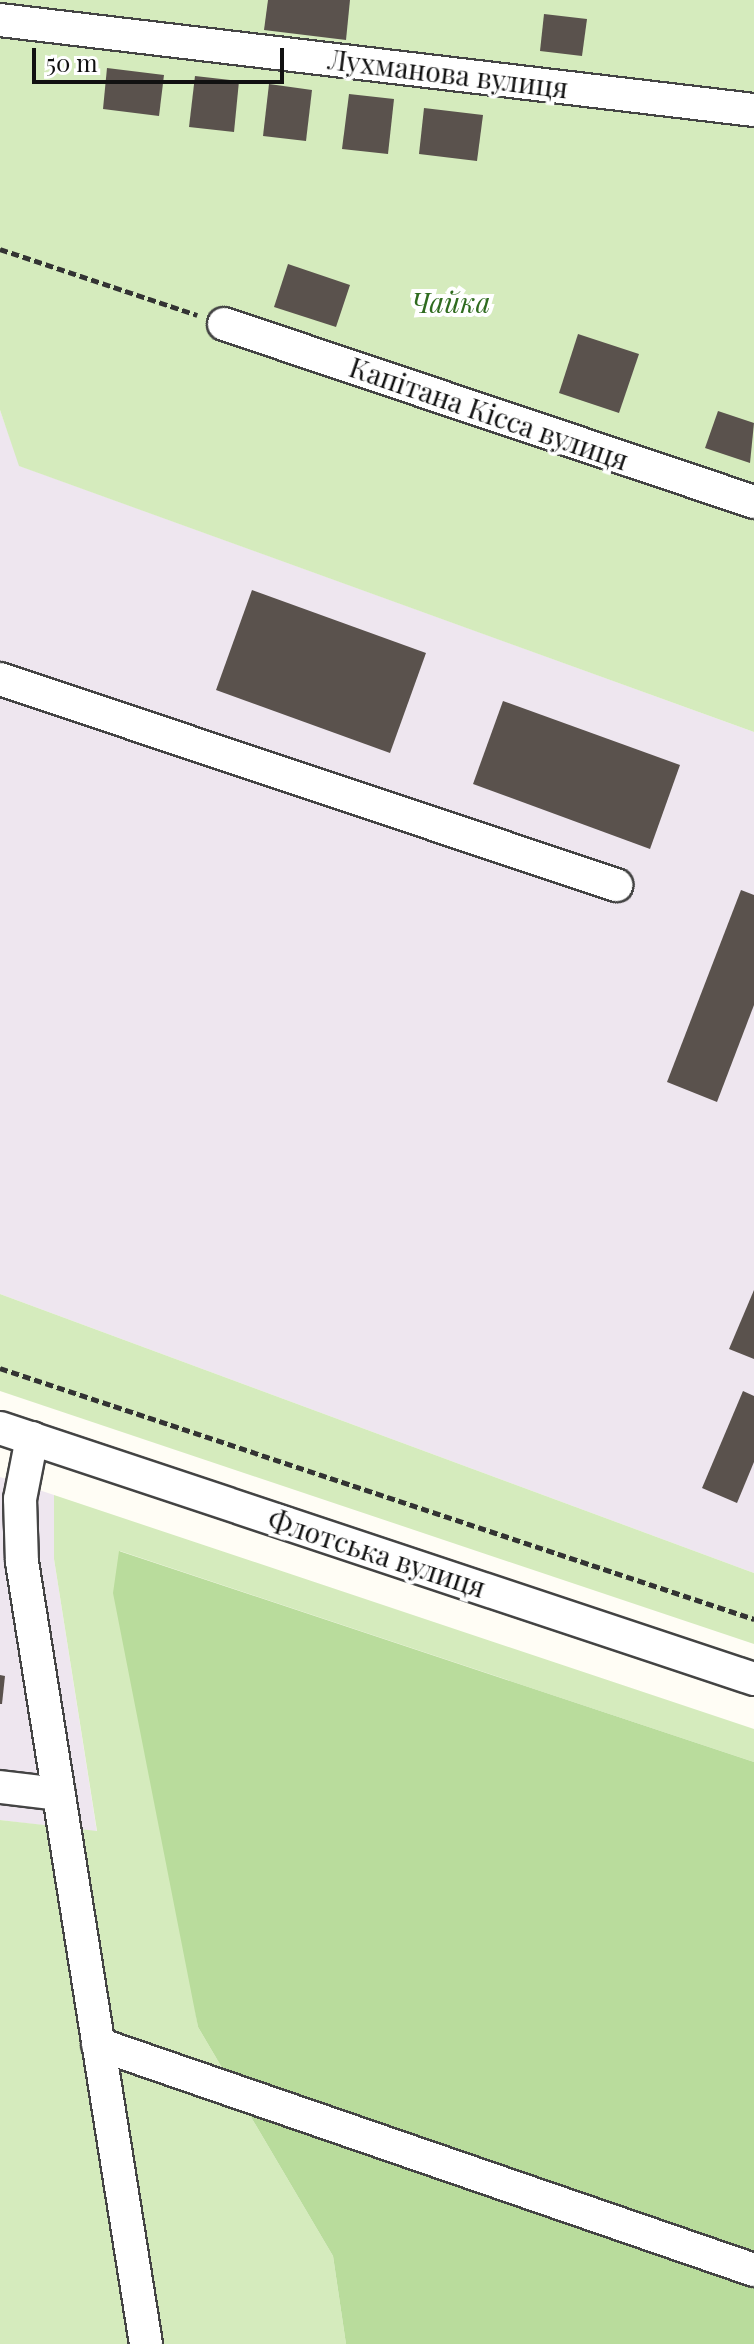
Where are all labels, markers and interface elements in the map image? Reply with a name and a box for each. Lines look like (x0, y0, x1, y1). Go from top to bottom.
scale bar (36, 32, 288, 82)
street label: Лухманова вулиця (326, 42, 570, 104)
text: 50 m (46, 46, 98, 78)
park label: Чайка (412, 285, 490, 319)
street label: Капітана Кісса вулиця (345, 349, 633, 477)
street label: Флотська вулиця (264, 1502, 490, 1604)

